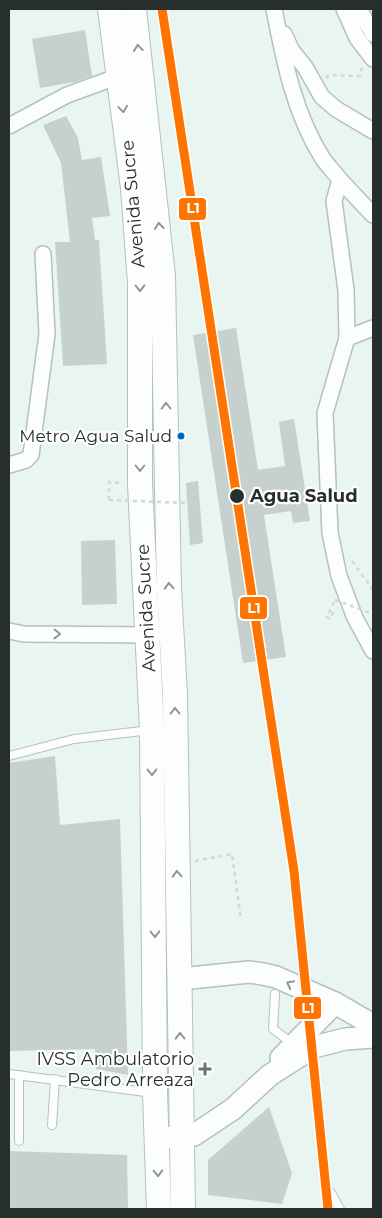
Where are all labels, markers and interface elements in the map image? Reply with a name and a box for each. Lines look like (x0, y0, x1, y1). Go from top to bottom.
one-way arrow (133, 43, 144, 51)
one-way arrow (118, 105, 128, 113)
street label: Avenida Sucre (116, 139, 150, 269)
line badge: L1 (178, 197, 207, 221)
text: L1 (186, 199, 200, 217)
one-way arrow (154, 222, 165, 230)
one-way arrow (135, 285, 145, 293)
one-way arrow (161, 402, 171, 410)
place label: Metro Agua Salud (19, 426, 172, 446)
marker: Metro Agua Salud (176, 431, 186, 441)
one-way arrow (135, 465, 145, 473)
place label: Agua Salud (249, 485, 358, 507)
marker: Agua Salud (228, 487, 246, 505)
street label: Avenida Sucre (132, 543, 160, 673)
one-way arrow (164, 582, 174, 590)
line badge: L1 (239, 596, 268, 620)
text: L1 (247, 599, 261, 617)
one-way arrow (54, 629, 61, 639)
one-way arrow (170, 707, 180, 714)
one-way arrow (147, 768, 158, 776)
one-way arrow (171, 869, 182, 877)
one-way arrow (150, 930, 160, 938)
one-way arrow (286, 980, 295, 990)
line badge: L1 (293, 996, 322, 1020)
text: L1 (301, 999, 315, 1017)
one-way arrow (175, 1032, 185, 1040)
place label: IVSS Ambulatorio Pedro Arreaza (36, 1048, 194, 1091)
marker: IVSS Ambulatorio Pedro Arreaza (198, 1062, 212, 1076)
one-way arrow (153, 1170, 163, 1177)

